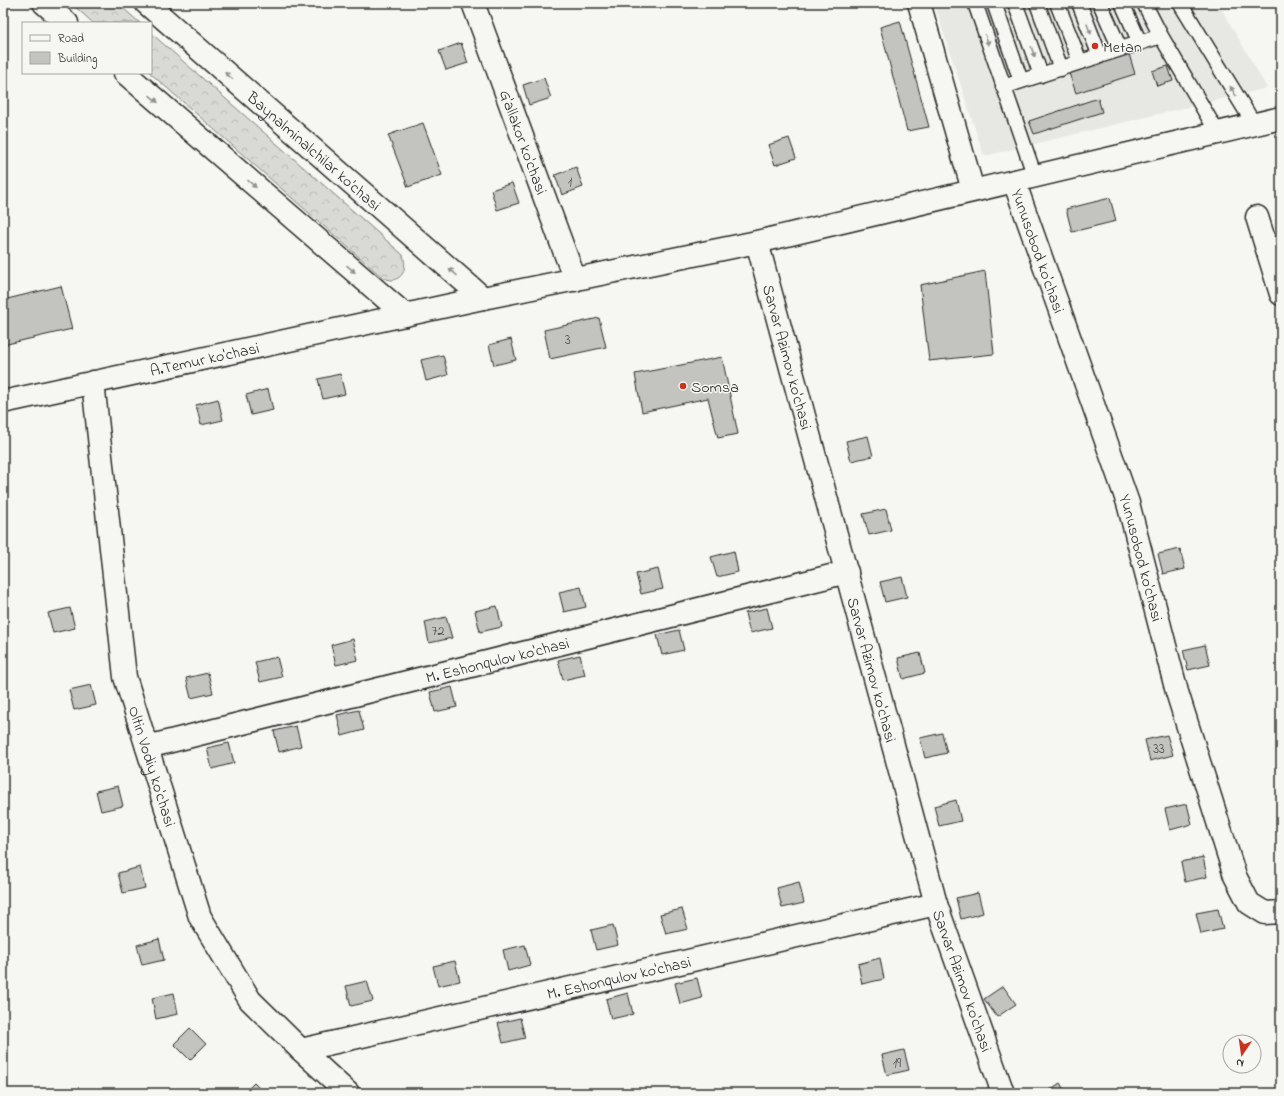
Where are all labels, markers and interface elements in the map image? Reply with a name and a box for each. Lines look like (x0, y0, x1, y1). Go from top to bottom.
legend (22, 22, 152, 74)
one-way arrow (1087, 24, 1093, 36)
text: Road (58, 30, 84, 48)
one-way arrow (985, 34, 991, 46)
place label: Metan (1103, 36, 1142, 60)
marker: Metan (1090, 41, 1100, 51)
one-way arrow (1030, 46, 1036, 58)
text: Building (57, 50, 97, 69)
one-way arrow (225, 72, 234, 81)
one-way arrow (1230, 85, 1237, 97)
street label: Baynalminalchilar ko’chasi (240, 86, 386, 218)
street label: G'allakor ko'chasi (492, 87, 553, 199)
one-way arrow (149, 94, 159, 103)
house number: 1 (568, 172, 573, 193)
one-way arrow (247, 179, 258, 188)
street label: Yunusobod ko'chasi (1004, 186, 1070, 317)
one-way arrow (346, 264, 356, 273)
one-way arrow (448, 268, 459, 277)
street label: Sarvar Azimov ko'chasi (755, 282, 817, 433)
house number: 3 (565, 330, 571, 351)
street label: A.Temur ko'chasi (148, 337, 262, 384)
place label: Somsa (691, 376, 739, 400)
marker: Somsa (678, 381, 688, 391)
street label: Yunusobod ko'chasi (1112, 491, 1168, 624)
street label: Sarvar Azimov ko'chasi (840, 595, 902, 746)
house number: 72 (432, 621, 444, 642)
street label: M. Eshonqulov ko'chasi (423, 632, 572, 691)
street label: Oltin Vodiy ko'chasi (121, 703, 181, 830)
house number: 33 (1153, 739, 1165, 760)
street label: Sarvar Azimov ko'chasi (925, 907, 998, 1056)
street label: M. Eshonqulov ko'chasi (545, 951, 694, 1007)
north arrow (1222, 1034, 1262, 1074)
house number: 19 (893, 1053, 902, 1074)
text: N (1235, 1054, 1245, 1071)

